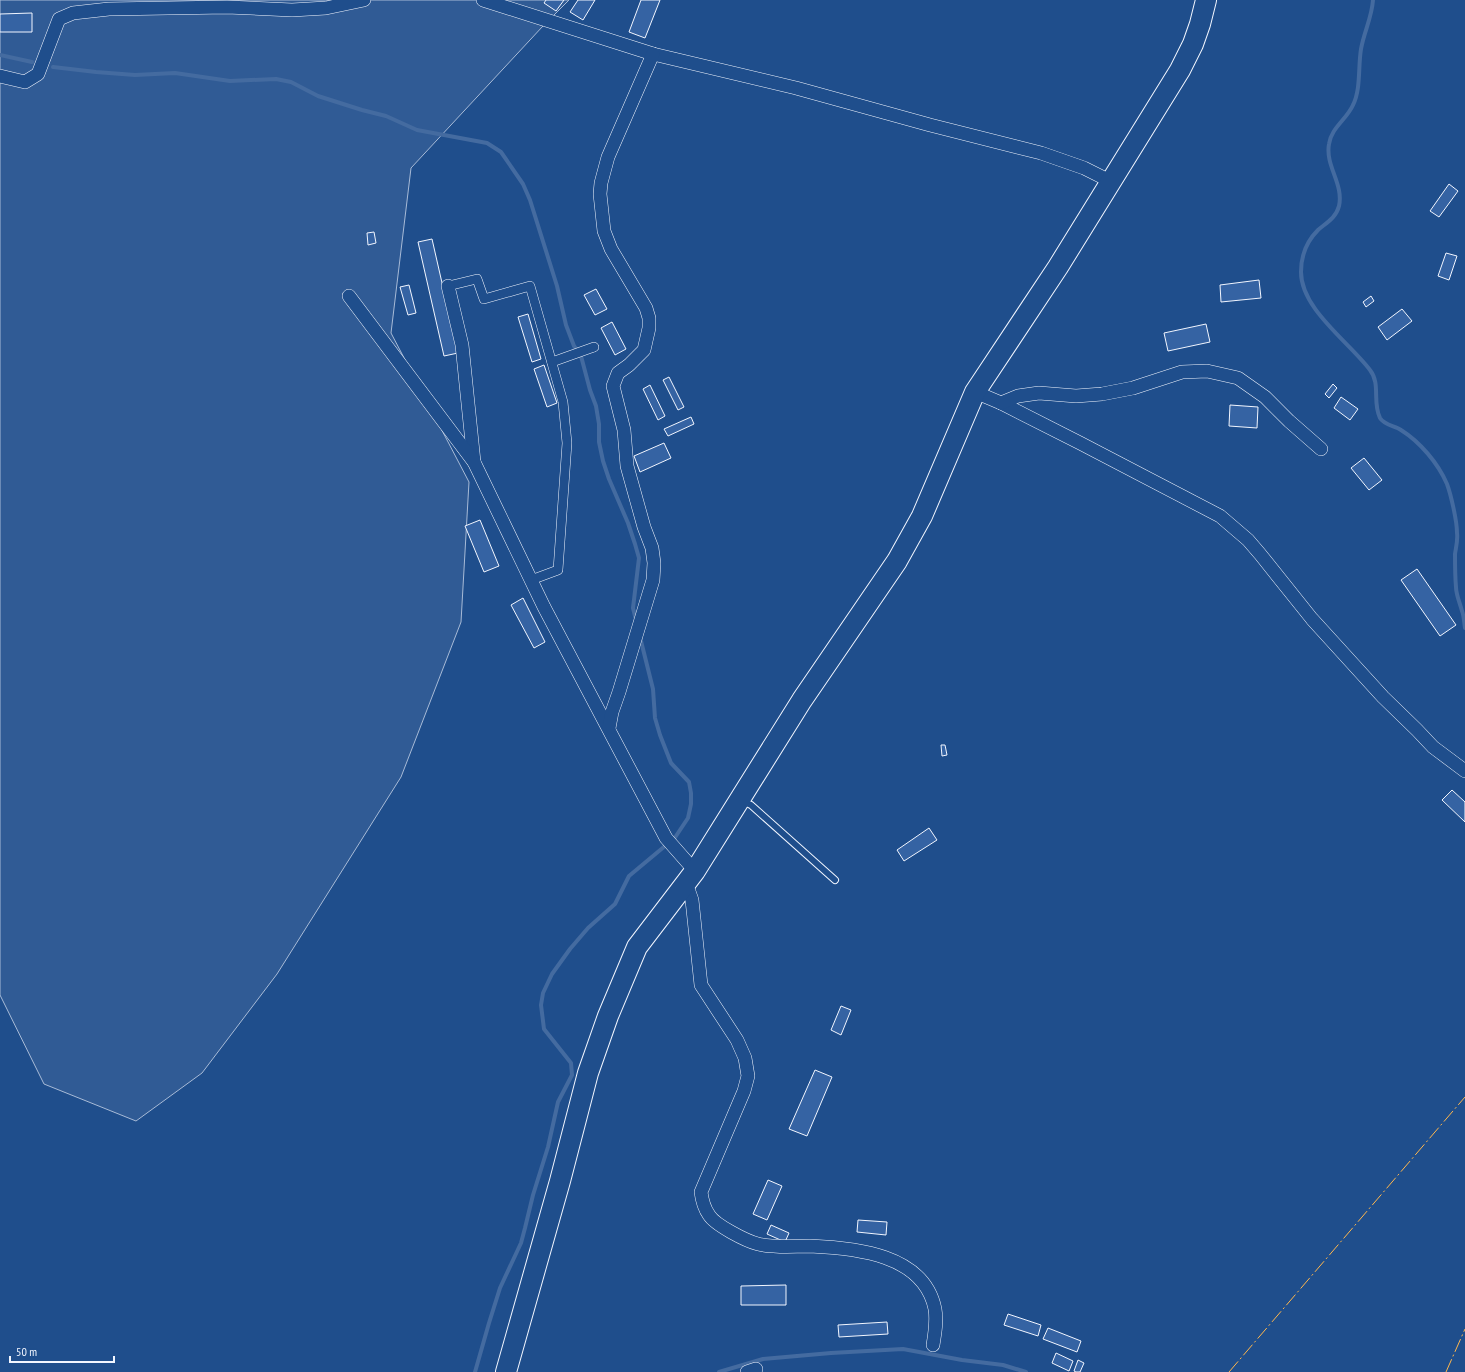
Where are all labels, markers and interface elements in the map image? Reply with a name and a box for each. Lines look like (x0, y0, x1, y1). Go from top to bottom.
scale bar (10, 1338, 114, 1364)
text: 50 m (16, 1344, 37, 1359)

